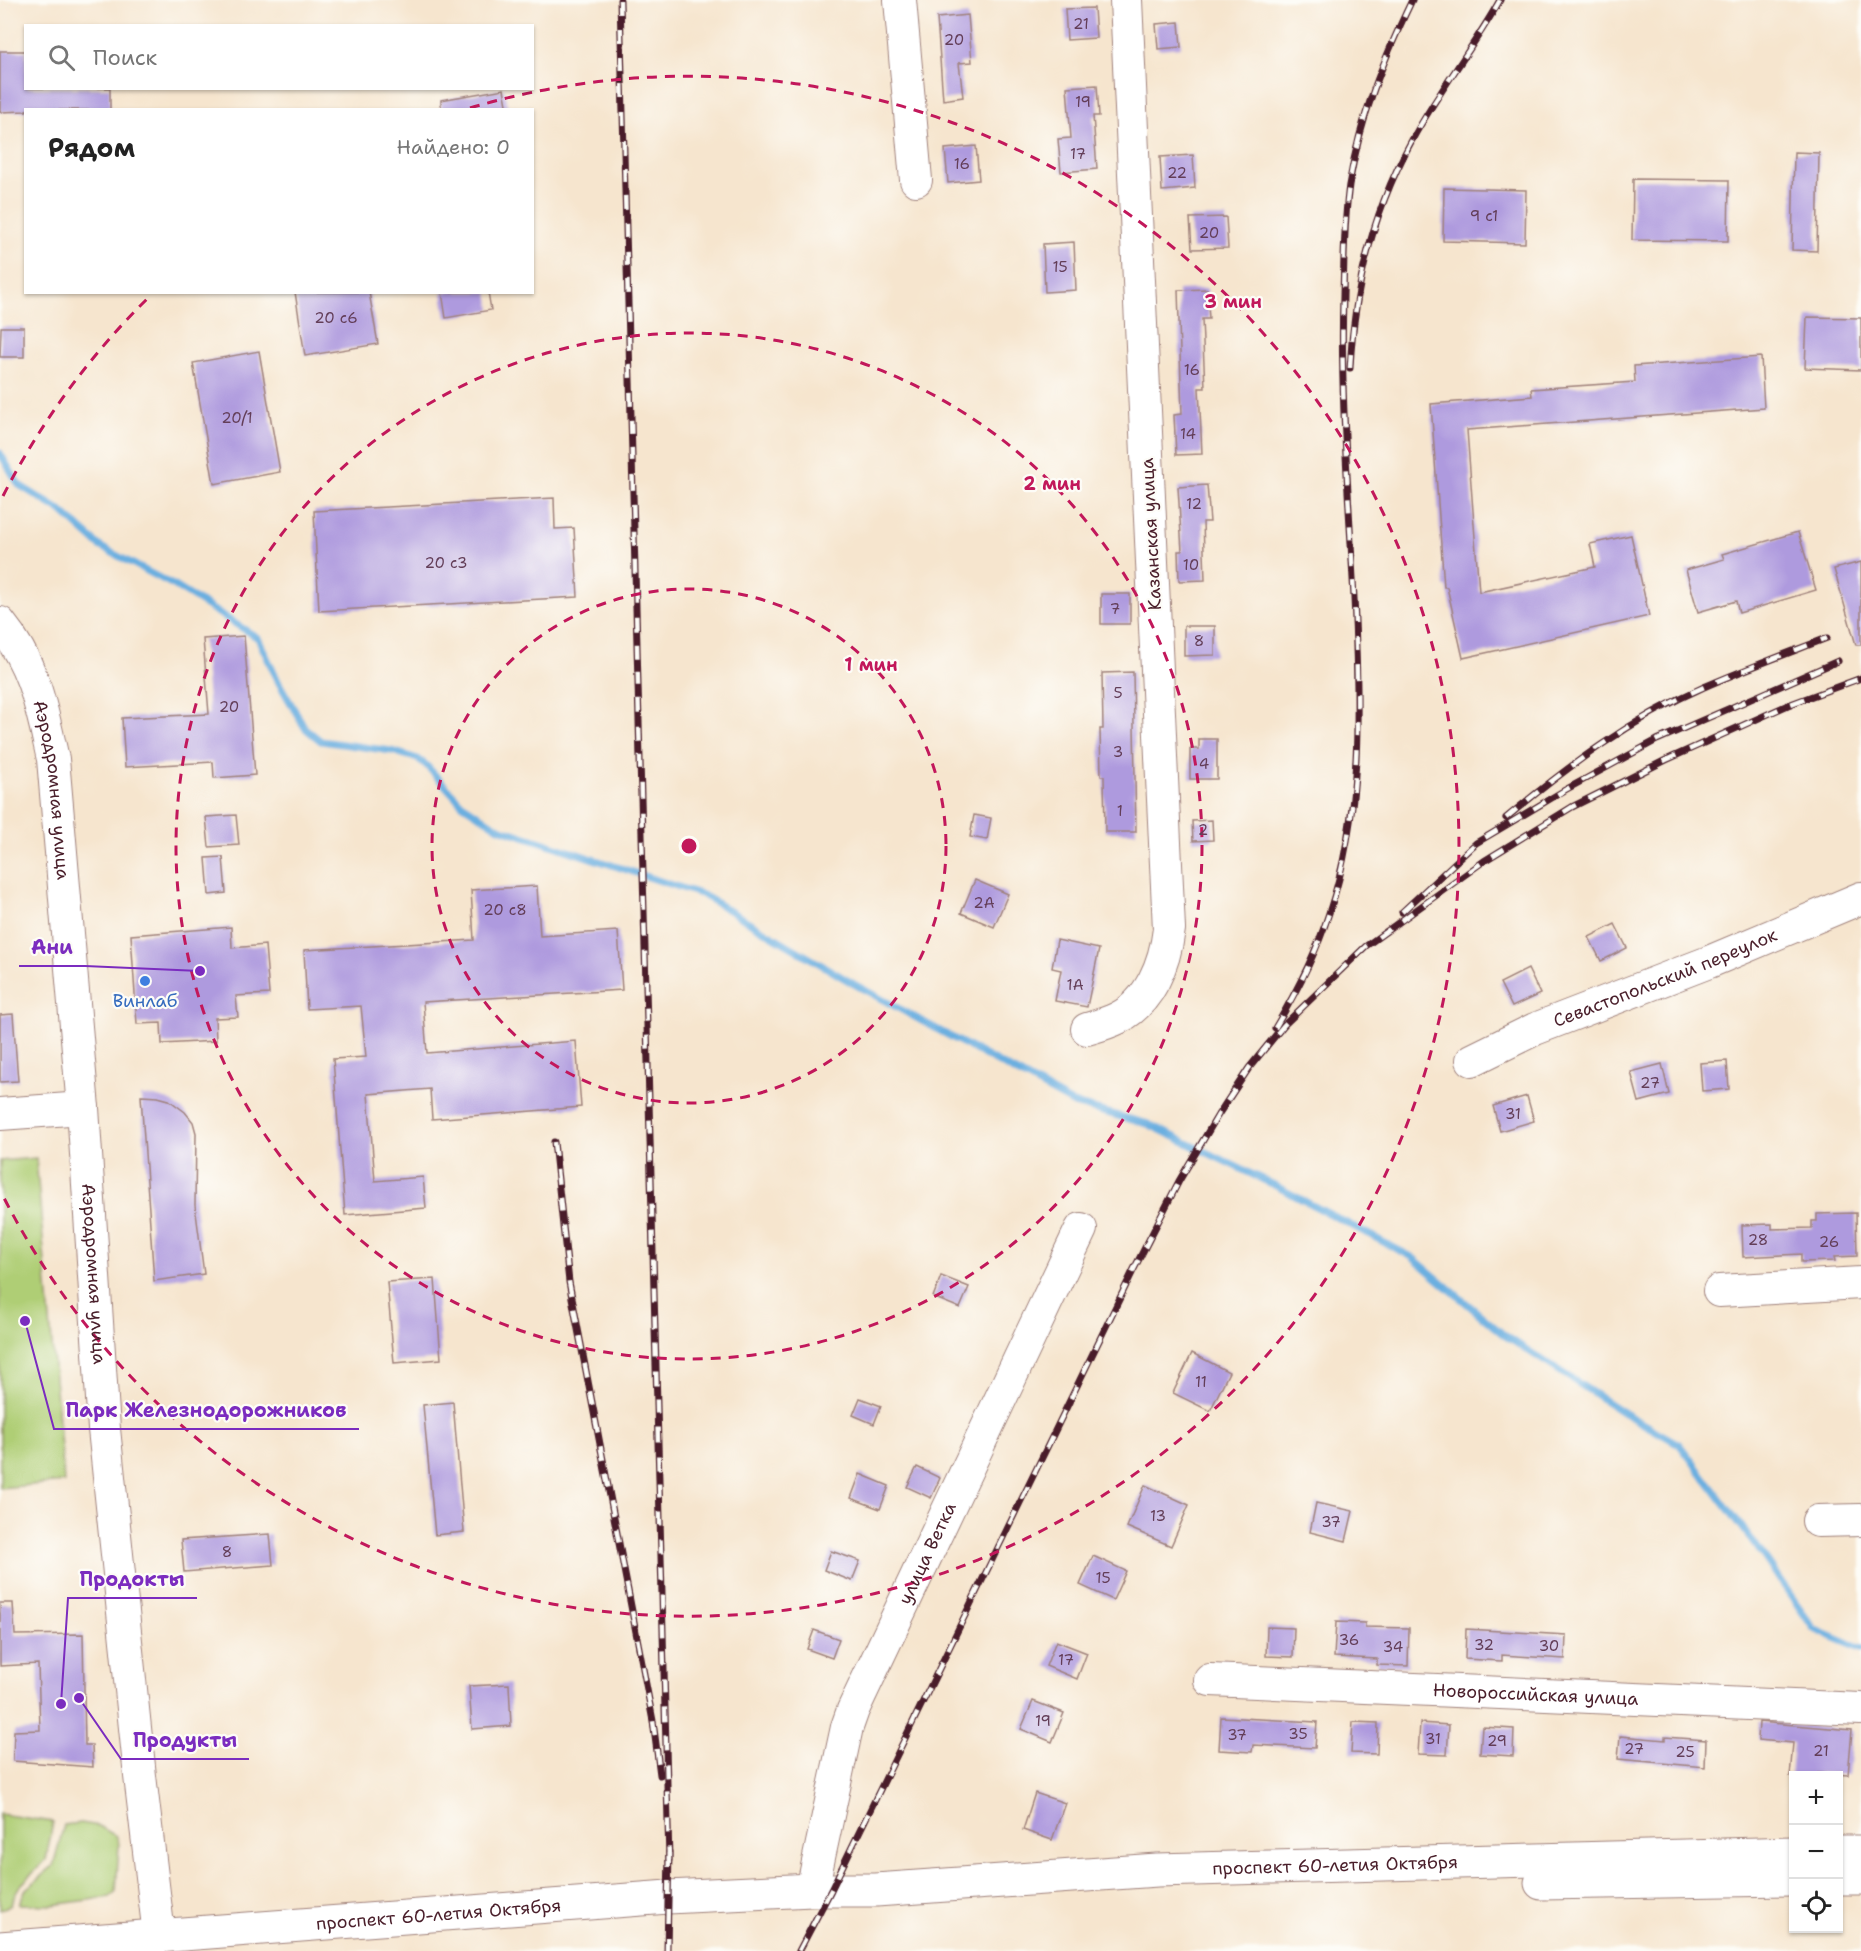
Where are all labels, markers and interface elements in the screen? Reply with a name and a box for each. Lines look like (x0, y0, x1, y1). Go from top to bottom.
house number: 21 (1073, 14, 1089, 34)
search box (24, 24, 534, 90)
house number: 20 (944, 30, 964, 50)
icon: search (45, 41, 78, 74)
text: Поиск (93, 43, 157, 72)
house number: 19 (1075, 92, 1091, 112)
text: Рядом (48, 130, 135, 165)
text: Найдено: 0 (397, 134, 510, 160)
house number: 17 (1070, 144, 1086, 164)
house number: 16 (954, 154, 970, 174)
house number: 22 (1167, 163, 1187, 183)
house number: 9 с1 (1470, 206, 1498, 226)
house number: 20 (1199, 223, 1219, 243)
house number: 15 (1052, 257, 1068, 277)
text: 3 мин (1204, 290, 1262, 314)
house number: 20 с6 (314, 308, 358, 328)
house number: 16 (1184, 360, 1200, 380)
house number: 20/1 (221, 408, 253, 428)
house number: 14 (1180, 424, 1196, 444)
street label: Казанская улица (1135, 457, 1167, 611)
text: 2 мин (1023, 472, 1081, 496)
house number: 12 (1186, 494, 1202, 514)
house number: 20 с3 (424, 553, 468, 573)
house number: 10 (1183, 555, 1199, 575)
house number: 7 (1110, 599, 1120, 619)
house number: 8 (1194, 631, 1204, 651)
text: 1 мин (844, 653, 898, 677)
house number: 5 (1113, 683, 1123, 703)
street label: Аэродромная улица (28, 697, 75, 881)
house number: 20 (219, 697, 239, 717)
house number: 3 (1113, 742, 1123, 762)
house number: 4 (1199, 754, 1209, 774)
house number: 1 (1117, 801, 1123, 821)
house number: 2 (1198, 820, 1208, 840)
centre of rings (679, 836, 699, 856)
house number: 2А (973, 893, 995, 913)
house number: 20 с8 (483, 900, 527, 920)
street label: Севастопольский переулок (1550, 923, 1781, 1033)
callout: Ани (19, 928, 85, 966)
text: Ани (31, 934, 73, 960)
marker: Винлаб (138, 974, 152, 988)
house number: 1А (1066, 975, 1084, 995)
place label: Винлаб (113, 989, 177, 1013)
house number: 27 (1640, 1073, 1660, 1093)
house number: 31 (1505, 1104, 1521, 1124)
street label: Аэродромная улица (76, 1183, 112, 1365)
house number: 28 (1748, 1230, 1768, 1250)
house number: 26 (1819, 1232, 1839, 1252)
house number: 11 (1195, 1372, 1207, 1392)
callout: Парк Железнодорожников (54, 1391, 359, 1429)
text: Парк Железнодорожников (65, 1397, 347, 1423)
street label: улица Ветка (893, 1498, 962, 1608)
house number: 13 (1150, 1506, 1166, 1526)
house number: 37 (1321, 1512, 1341, 1532)
house number: 8 (222, 1542, 232, 1562)
callout: Продокты (68, 1560, 197, 1598)
text: Продокты (79, 1566, 185, 1592)
house number: 15 (1095, 1568, 1111, 1588)
house number: 36 (1339, 1630, 1359, 1650)
house number: 32 (1474, 1635, 1494, 1655)
house number: 30 (1539, 1636, 1559, 1656)
house number: 34 (1383, 1637, 1403, 1657)
house number: 17 (1058, 1650, 1074, 1670)
street label: Новороссийская улица (1432, 1678, 1639, 1711)
house number: 19 (1035, 1711, 1051, 1731)
callout: Продукты (121, 1721, 249, 1759)
house number: 35 (1288, 1724, 1308, 1744)
house number: 37 (1227, 1725, 1247, 1745)
text: Продукты (133, 1727, 237, 1753)
house number: 31 (1425, 1729, 1441, 1749)
house number: 29 (1487, 1731, 1507, 1751)
house number: 27 (1624, 1739, 1644, 1759)
house number: 21 (1813, 1741, 1829, 1761)
house number: 25 (1675, 1742, 1695, 1762)
map controls (1789, 1771, 1843, 1933)
button: + (1789, 1771, 1843, 1825)
button: − (1789, 1825, 1843, 1879)
street label: проспект 60-летия Октября (1212, 1850, 1458, 1881)
button: locate (1789, 1879, 1843, 1933)
street label: проспект 60-летия Октября (315, 1893, 562, 1936)

